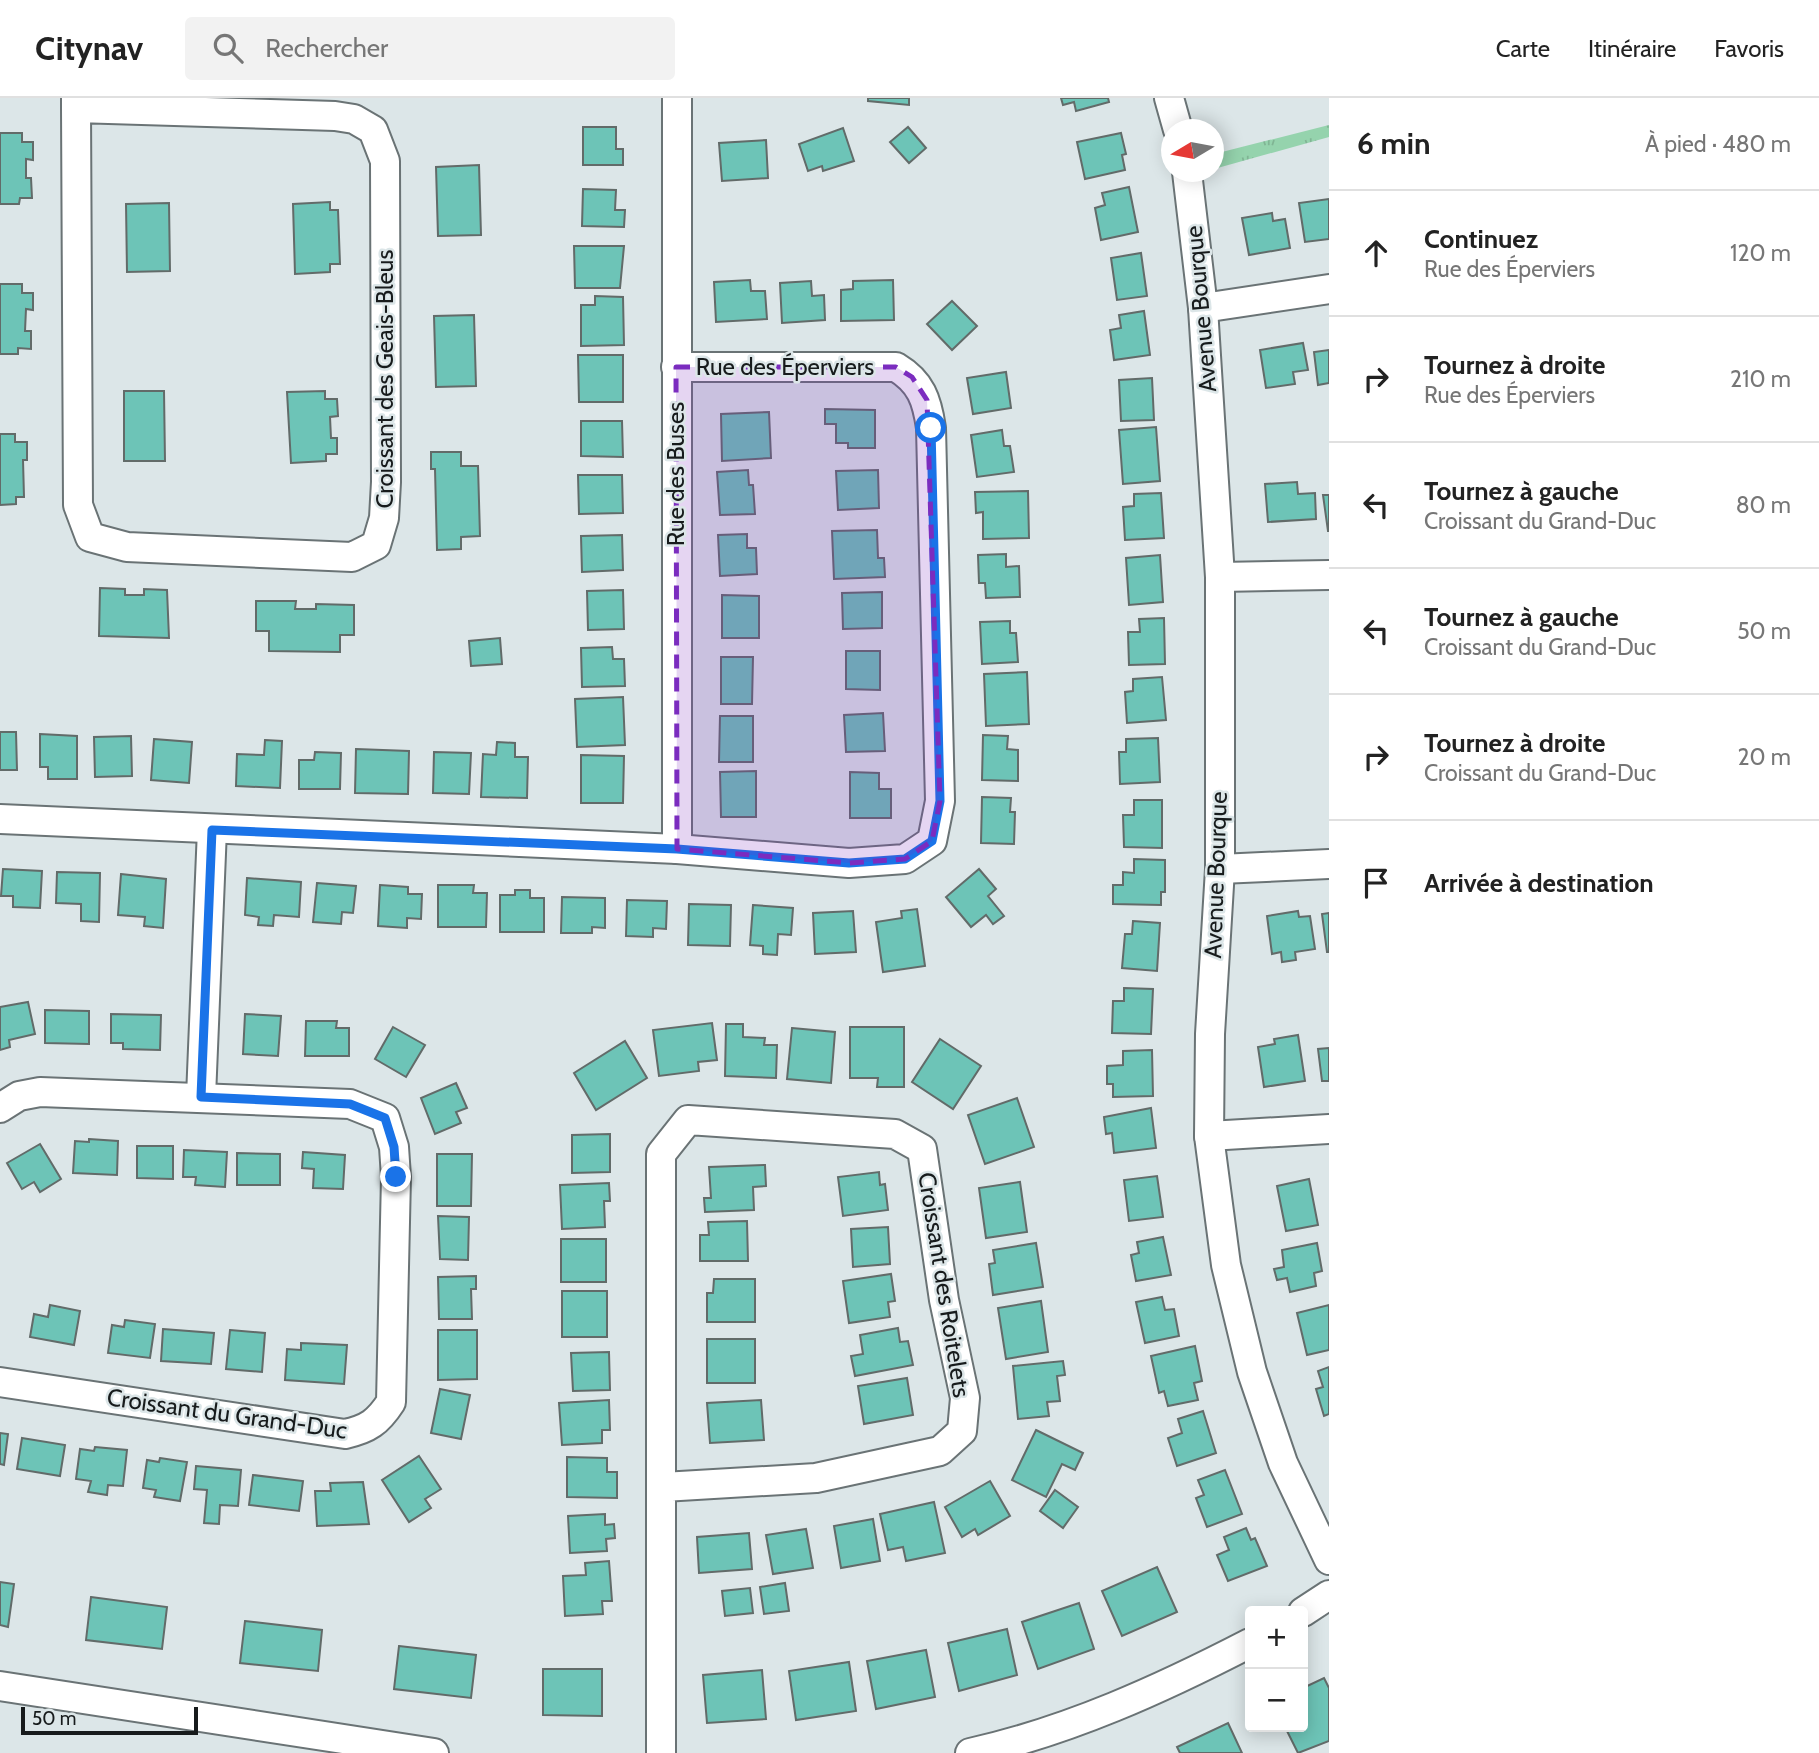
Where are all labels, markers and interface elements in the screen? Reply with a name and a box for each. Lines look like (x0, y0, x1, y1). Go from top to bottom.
search box (185, 17, 675, 80)
text: Citynav (35, 28, 143, 68)
icon: search (209, 29, 247, 67)
text: Rechercher (265, 32, 388, 64)
text: Carte (1496, 34, 1550, 63)
text: Itinéraire (1588, 34, 1676, 63)
text: Favoris (1714, 34, 1784, 63)
north arrow (1161, 119, 1224, 182)
text: 6 min (1357, 125, 1430, 162)
text: À pied · 480 m (1645, 130, 1791, 158)
text: Continuez (1424, 223, 1538, 255)
street label: Avenue Bourque (1179, 225, 1222, 394)
icon: ahead (1357, 234, 1395, 272)
text: 120 m (1730, 239, 1791, 267)
street label: Croissant des Geais-Bleus (370, 250, 399, 508)
text: Rue des Éperviers (1424, 255, 1595, 283)
text: Tournez à droite (1424, 349, 1606, 381)
street label: Rue des Éperviers (696, 352, 874, 381)
icon: right (1357, 360, 1395, 398)
text: 210 m (1730, 365, 1791, 393)
text: Rue des Éperviers (1424, 381, 1595, 409)
street label: Rue des Buses (661, 402, 690, 546)
route start (915, 412, 946, 443)
text: Tournez à gauche (1424, 475, 1619, 507)
icon: left (1357, 486, 1395, 524)
text: 80 m (1736, 491, 1791, 519)
text: Croissant du Grand-Duc (1424, 507, 1656, 535)
text: Tournez à gauche (1424, 601, 1619, 633)
icon: left (1357, 612, 1395, 650)
text: 50 m (1737, 617, 1791, 645)
text: Croissant du Grand-Duc (1424, 633, 1656, 661)
text: Tournez à droite (1424, 727, 1606, 759)
icon: right (1357, 738, 1395, 776)
text: 20 m (1738, 743, 1791, 771)
text: Croissant du Grand-Duc (1424, 759, 1656, 787)
street label: Avenue Bourque (1198, 791, 1233, 959)
icon: arrive (1357, 864, 1395, 902)
text: Arrivée à destination (1424, 867, 1654, 899)
route end (380, 1161, 411, 1192)
street label: Croissant des Roitelets (912, 1170, 977, 1400)
street label: Croissant du Grand-Duc (105, 1382, 349, 1445)
map controls (1245, 1606, 1308, 1732)
button: + (1245, 1606, 1308, 1669)
button: − (1245, 1669, 1308, 1732)
scale bar (21, 1704, 198, 1736)
text: 50 m (32, 1707, 76, 1730)

